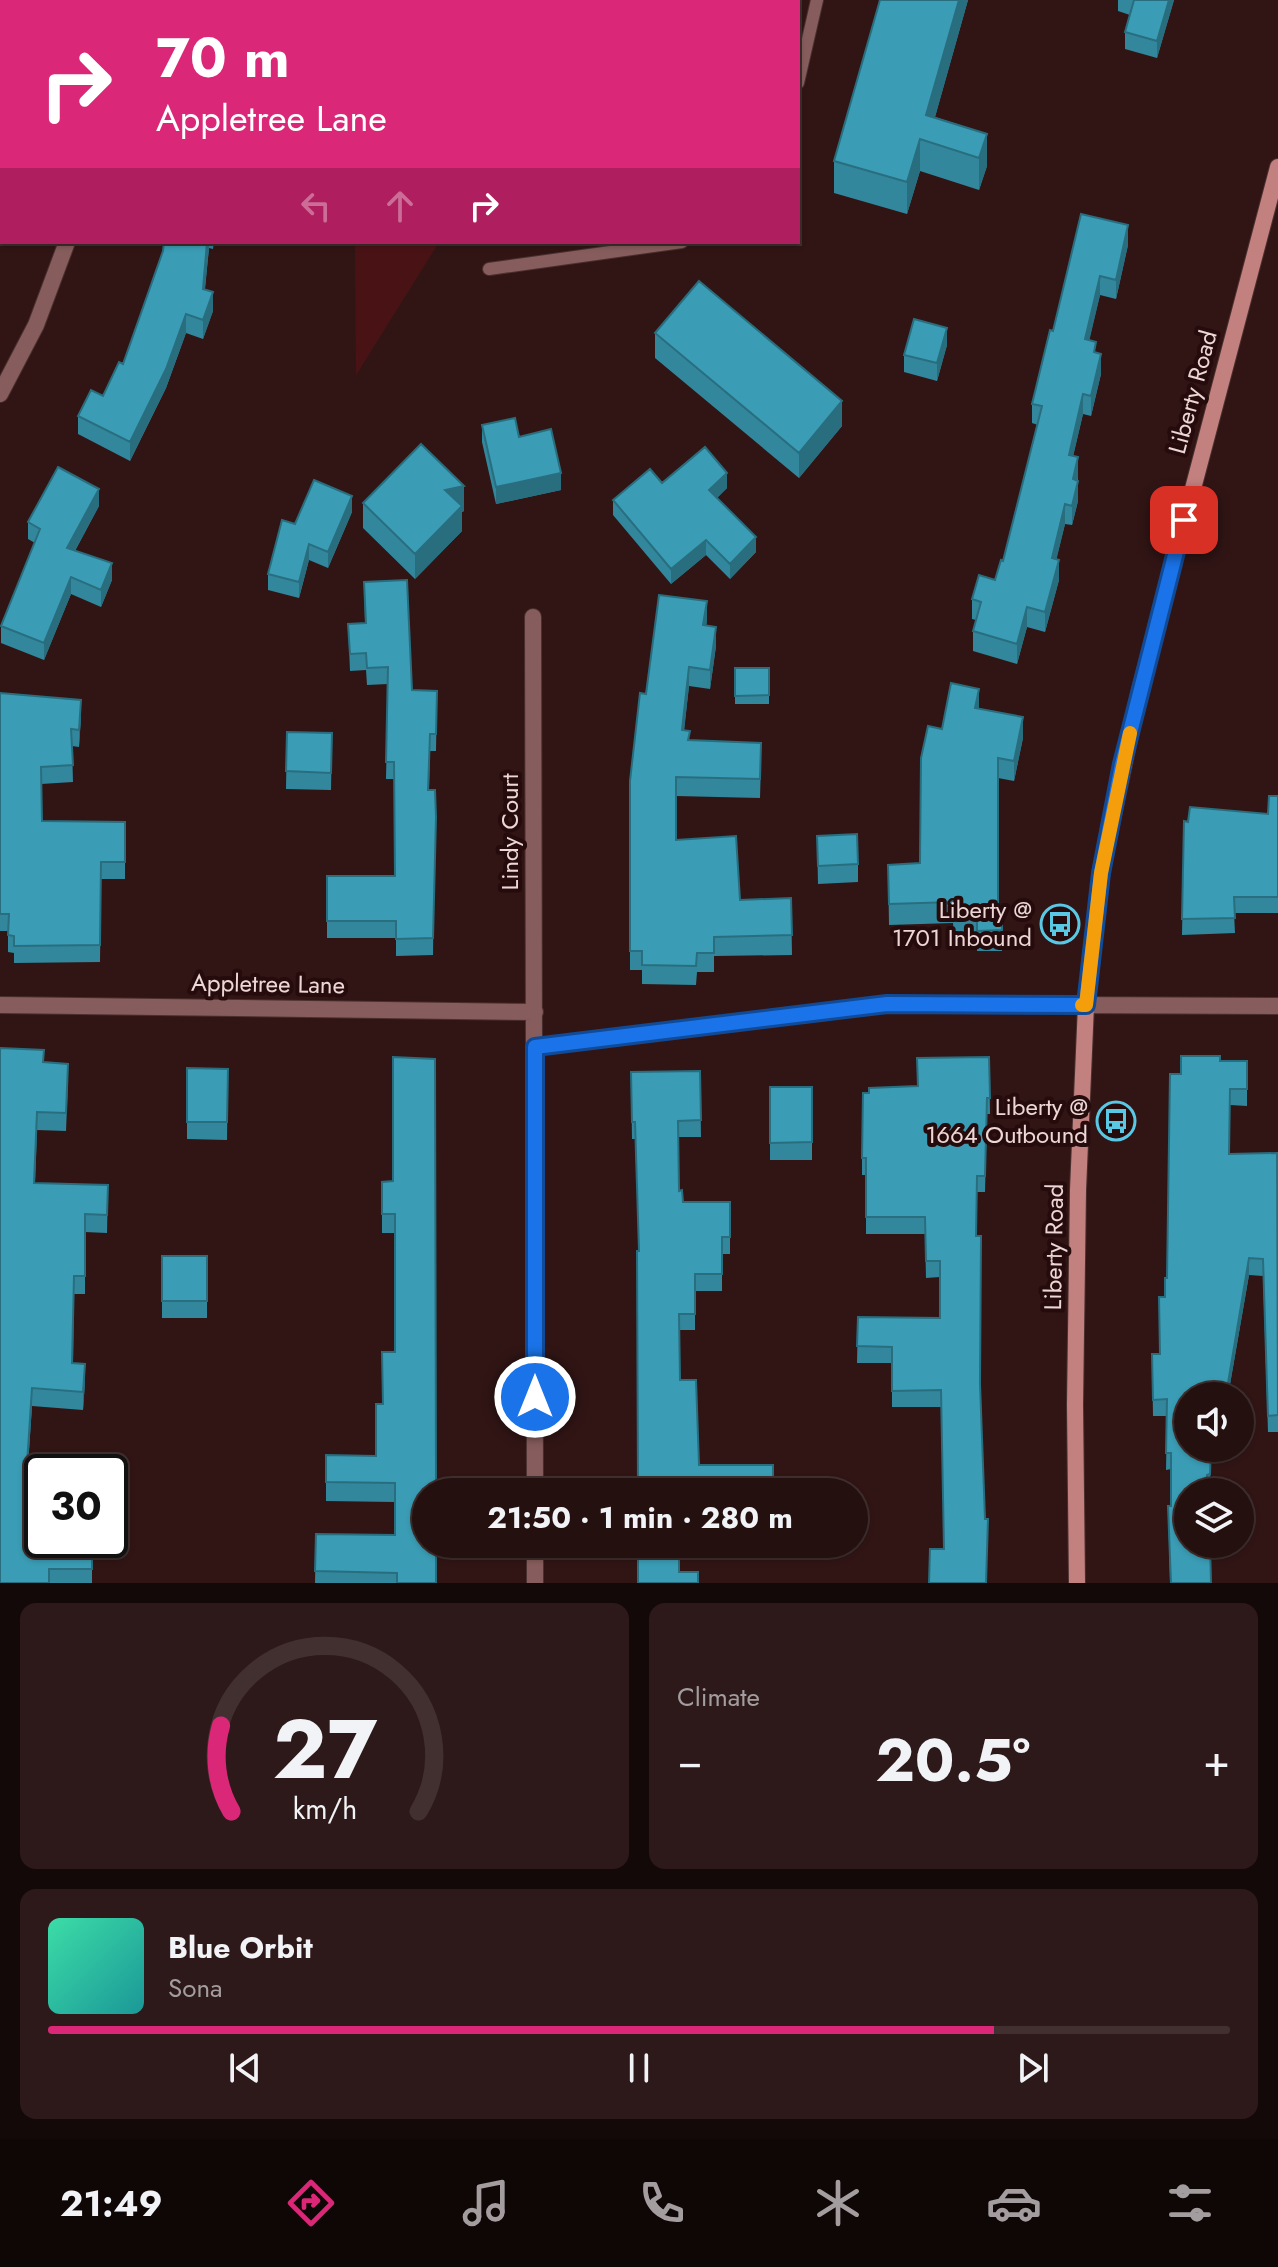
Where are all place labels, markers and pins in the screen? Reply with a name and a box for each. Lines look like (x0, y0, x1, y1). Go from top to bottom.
pin (1150, 486, 1218, 554)
place label: Liberty @ 1701 Inbound (892, 892, 1032, 955)
bus stop icon: Liberty @ 1701 Inbound (1039, 903, 1081, 945)
place label: Liberty @ 1664 Outbound (925, 1089, 1088, 1152)
bus stop icon: Liberty @ 1664 Outbound (1095, 1100, 1137, 1142)

